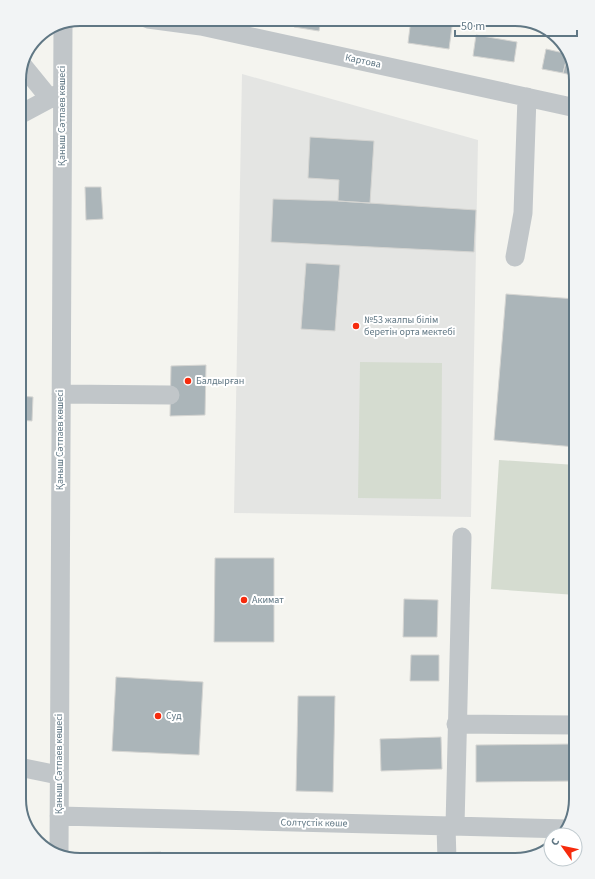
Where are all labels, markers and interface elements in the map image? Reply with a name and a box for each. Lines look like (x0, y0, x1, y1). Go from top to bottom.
scale bar (455, 12, 577, 38)
text: 50 m (461, 18, 485, 35)
street label: Картова (344, 50, 382, 72)
street label: Қаныш Сәтпаев көшесі (55, 66, 69, 166)
place label: №53 жалпы білім беретін орта мектебі (364, 313, 455, 339)
marker: №53 жалпы білім беретін орта мектебі (351, 321, 361, 331)
place label: Балдырған (196, 374, 244, 388)
marker: Балдырған (183, 376, 193, 386)
street label: Қаныш Сәтпаев көшесі (53, 390, 67, 490)
place label: Акимат (252, 593, 284, 607)
marker: Акимат (239, 595, 249, 605)
place label: Суд (166, 709, 182, 723)
marker: Суд (153, 711, 163, 721)
street label: Қаныш Сәтпаев көшесі (52, 714, 66, 814)
street label: Солтүстік көше (280, 815, 348, 831)
north arrow (543, 827, 583, 867)
text: С (547, 835, 563, 849)

